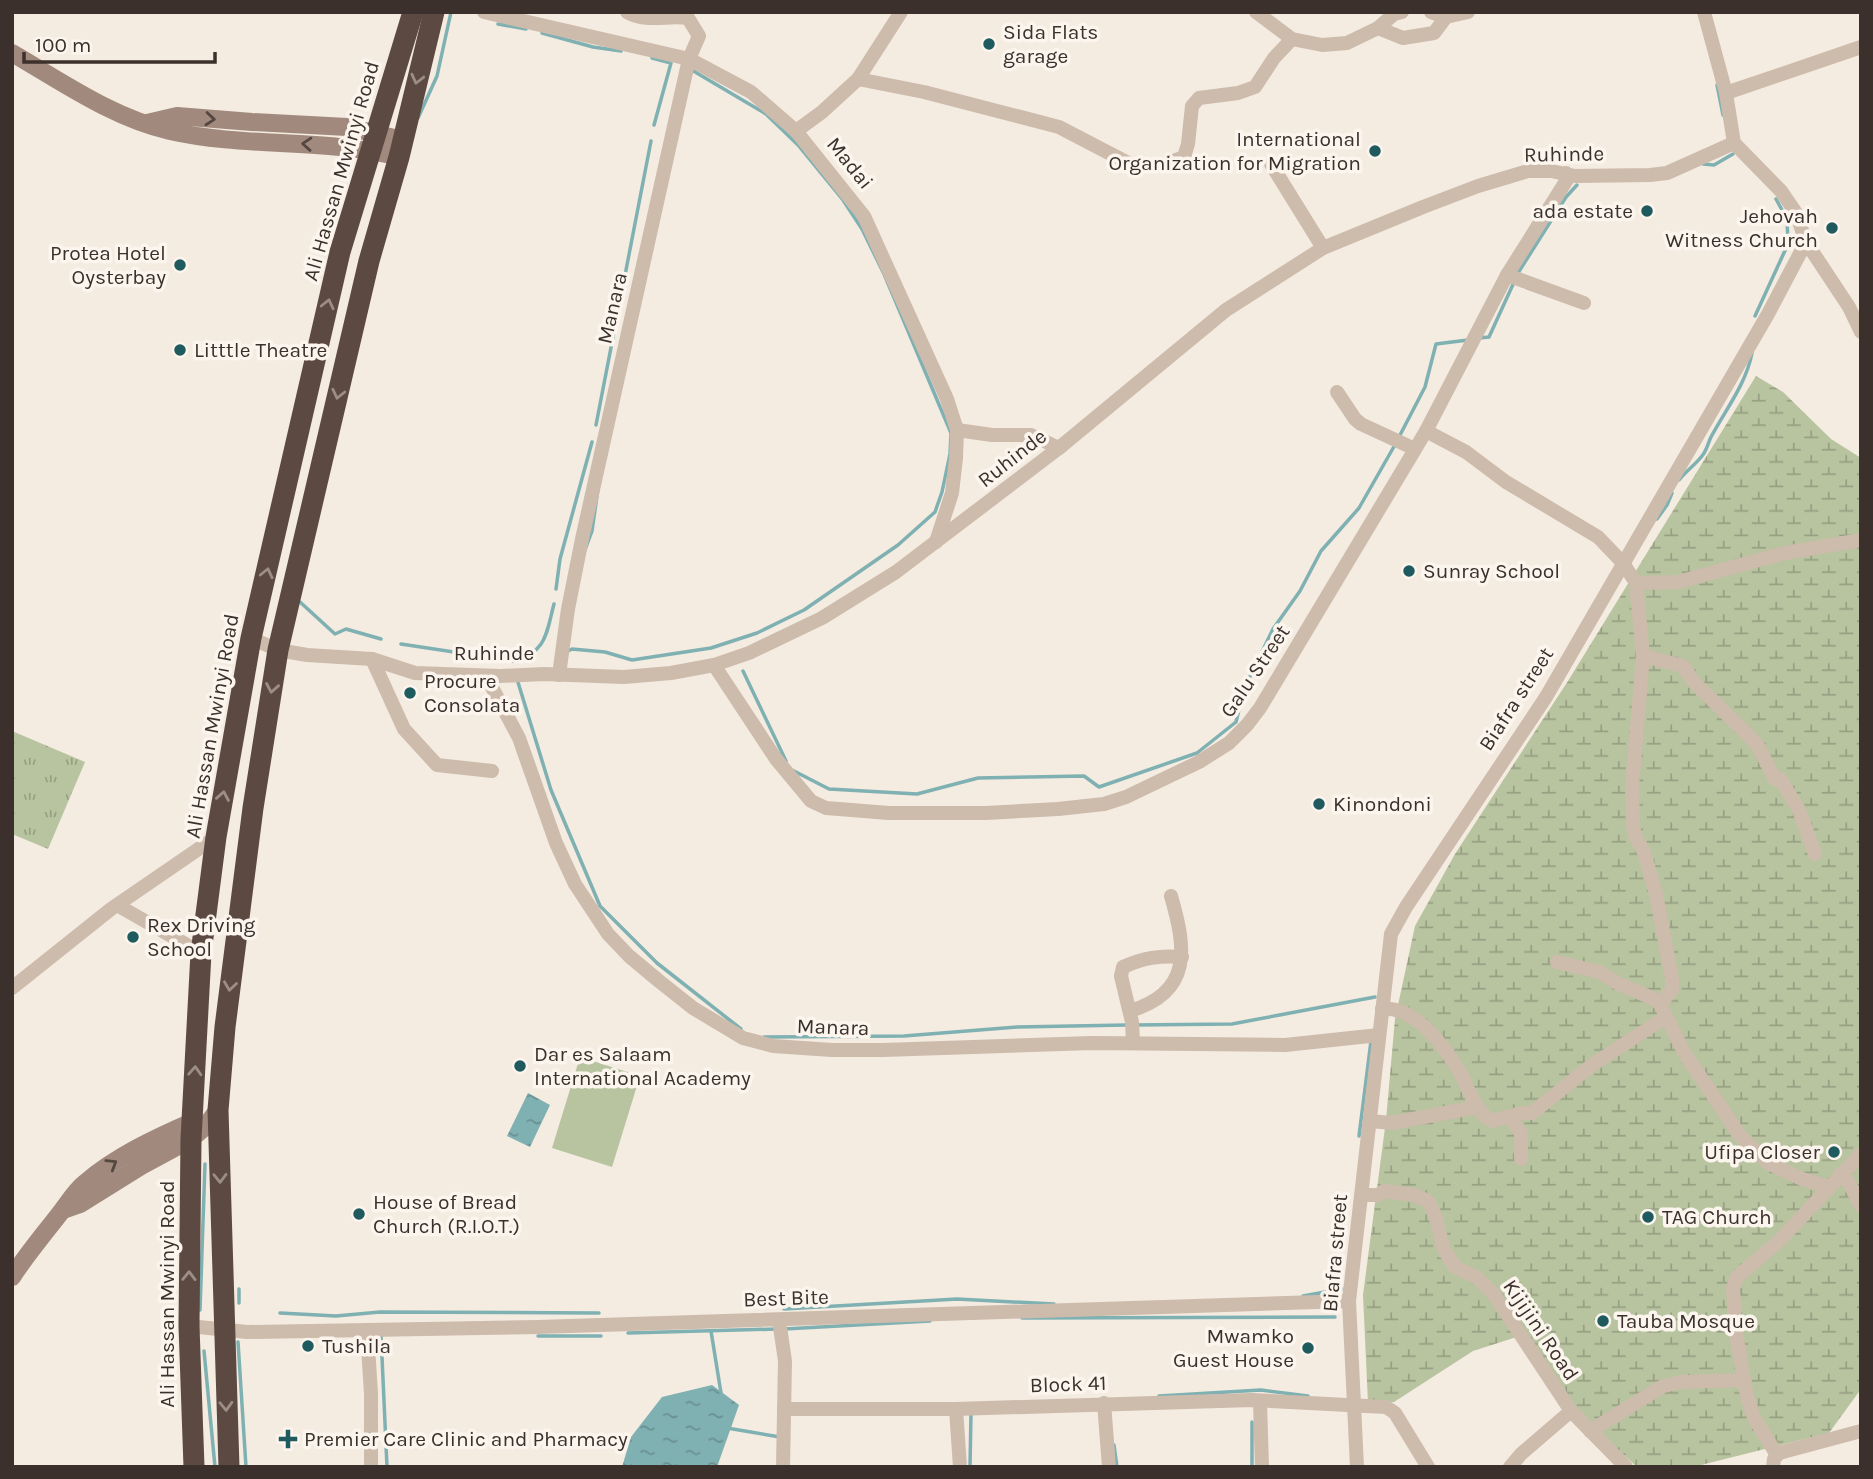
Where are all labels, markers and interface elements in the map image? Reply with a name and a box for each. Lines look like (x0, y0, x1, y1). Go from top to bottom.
place label: Sida Flats garage (1003, 20, 1098, 68)
scale bar (24, 21, 215, 65)
text: 100 m (35, 33, 92, 57)
marker: Sida Flats garage (981, 36, 997, 52)
street label: Ali Hassan Mwinyi Road (298, 58, 384, 284)
one-way arrow (411, 72, 426, 84)
one-way arrow (205, 111, 216, 126)
place label: International Organization for Migration (1108, 127, 1361, 175)
street label: Madai (822, 132, 878, 194)
one-way arrow (301, 137, 312, 152)
street label: Ruhinde (1524, 141, 1604, 167)
marker: International Organization for Migration (1367, 143, 1383, 159)
place label: ada estate (1532, 199, 1633, 223)
marker: ada estate (1639, 203, 1655, 219)
place label: Jehovah Witness Church (1665, 204, 1818, 252)
marker: Jehovah Witness Church (1824, 220, 1840, 236)
place label: Protea Hotel Oysterbay (50, 241, 166, 289)
marker: Protea Hotel Oysterbay (172, 257, 188, 273)
street label: Manara (592, 270, 632, 346)
one-way arrow (320, 298, 334, 310)
place label: Litttle Theatre (194, 338, 327, 362)
marker: Litttle Theatre (172, 342, 188, 358)
one-way arrow (332, 388, 346, 400)
street label: Ruhinde (973, 424, 1051, 492)
place label: Sunray School (1423, 559, 1560, 583)
marker: Sunray School (1401, 563, 1417, 579)
one-way arrow (258, 567, 273, 579)
street label: Ali Hassan Mwinyi Road (180, 612, 244, 840)
street label: Galu Street (1215, 620, 1295, 722)
street label: Ruhinde (454, 641, 534, 665)
street label: Biafra street (1474, 643, 1558, 755)
place label: Procure Consolata (424, 669, 520, 717)
one-way arrow (265, 682, 280, 694)
marker: Procure Consolata (402, 685, 418, 701)
one-way arrow (215, 790, 230, 802)
place label: Kinondoni (1333, 792, 1432, 816)
marker: Kinondoni (1311, 796, 1327, 812)
place label: Rex Driving School (147, 913, 256, 961)
marker: Rex Driving School (125, 929, 141, 945)
one-way arrow (223, 980, 238, 992)
street label: Manara (796, 1014, 870, 1040)
place label: Dar es Salaam International Academy (534, 1042, 751, 1090)
marker: Dar es Salaam International Academy (512, 1058, 528, 1074)
one-way arrow (187, 1065, 202, 1076)
place label: Ufipa Closer (1704, 1140, 1820, 1164)
marker: Ufipa Closer (1826, 1144, 1842, 1160)
one-way arrow (104, 1159, 117, 1172)
one-way arrow (212, 1173, 228, 1184)
street label: Ali Hassan Mwinyi Road (155, 1180, 179, 1408)
place label: House of Bread Church (R.I.O.T.) (373, 1190, 520, 1238)
street label: Biafra street (1318, 1193, 1352, 1313)
place label: TAG Church (1662, 1205, 1772, 1229)
marker: House of Bread Church (R.I.O.T.) (351, 1206, 367, 1222)
marker: TAG Church (1640, 1209, 1656, 1225)
one-way arrow (182, 1270, 197, 1281)
street label: Kijijini Road (1498, 1275, 1584, 1385)
street label: Best Bite (743, 1285, 829, 1311)
place label: Tauba Mosque (1617, 1309, 1755, 1333)
marker: Tauba Mosque (1595, 1313, 1611, 1329)
place label: Mwamko Guest House (1173, 1324, 1294, 1372)
place label: Tushila (322, 1334, 391, 1358)
marker: Tushila (300, 1338, 316, 1354)
marker: Mwamko Guest House (1300, 1340, 1316, 1356)
street label: Block 41 (1029, 1371, 1107, 1397)
one-way arrow (219, 1400, 234, 1411)
place label: Premier Care Clinic and Pharmacy (304, 1427, 628, 1451)
marker: Premier Care Clinic and Pharmacy (278, 1429, 298, 1449)

